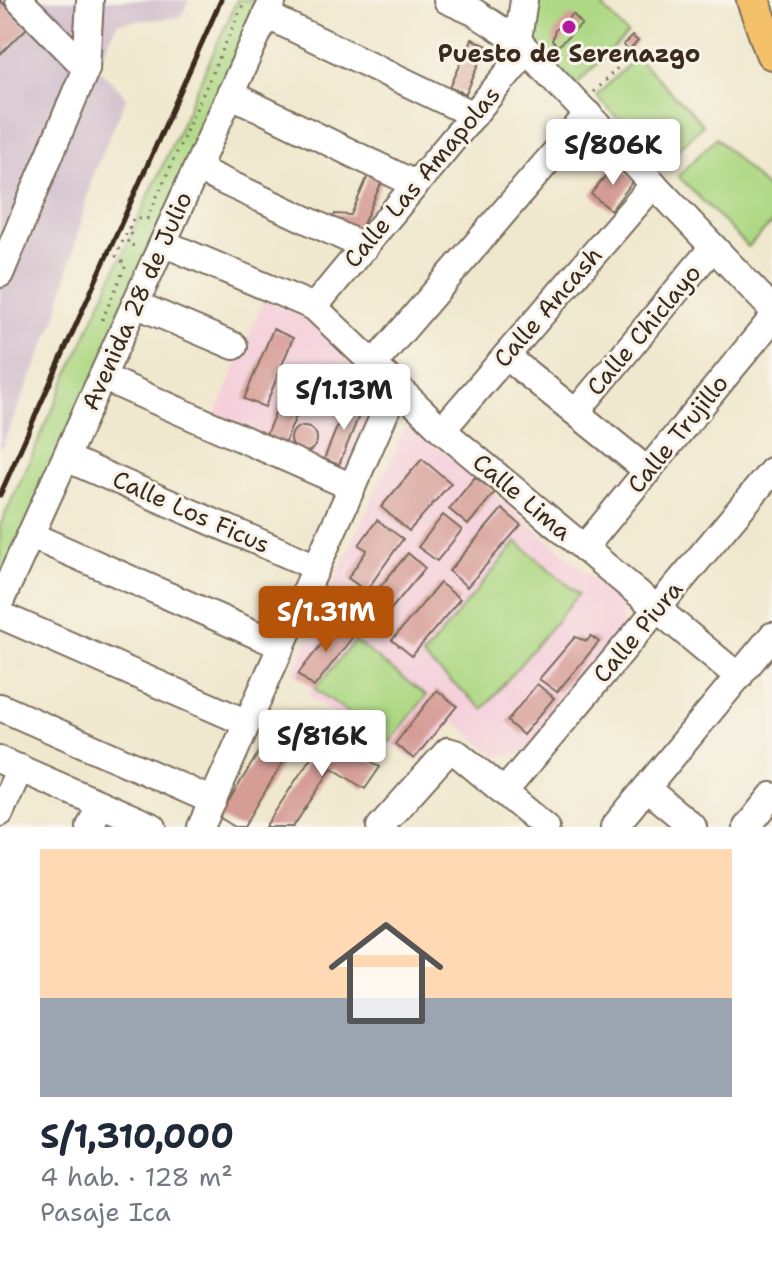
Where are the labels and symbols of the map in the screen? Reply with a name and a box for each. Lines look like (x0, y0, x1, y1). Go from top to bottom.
marker: Puesto de Serenazgo (560, 18, 578, 36)
place label: Puesto de Serenazgo (438, 38, 700, 70)
street label: Calle Las Amapolas (337, 79, 507, 275)
pin: S/806K (548, 119, 678, 187)
street label: Avenida 28 de Julio (74, 187, 200, 415)
street label: Calle Ancash (487, 240, 609, 374)
street label: Calle Chiclayo (580, 258, 708, 402)
pin: S/1.13M (270, 364, 418, 432)
street label: Calle Trujillo (620, 368, 736, 500)
street label: Calle Lima (466, 446, 578, 548)
street label: Calle Los Ficus (107, 463, 275, 561)
street label: Calle Piura (586, 574, 690, 690)
pin: S/1.31M (252, 586, 400, 654)
pin: S/816K (257, 710, 387, 778)

